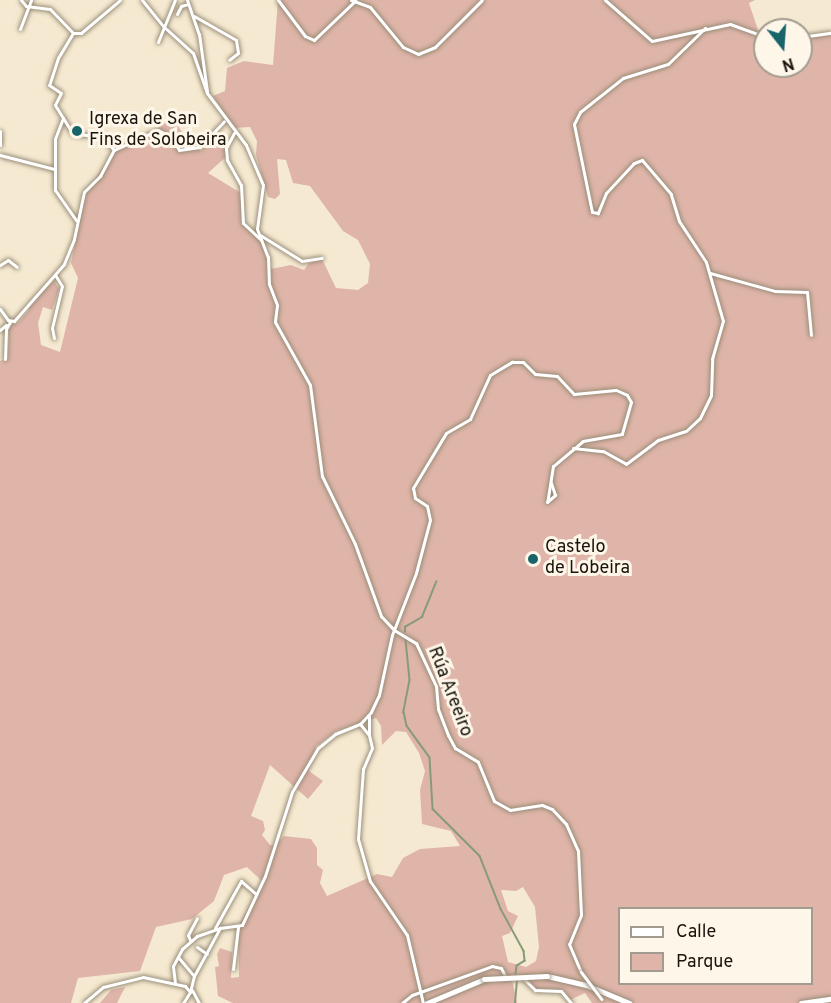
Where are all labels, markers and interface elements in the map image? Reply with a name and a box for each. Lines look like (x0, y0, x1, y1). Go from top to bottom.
north arrow (753, 18, 813, 78)
text: N (779, 52, 796, 75)
place label: Igrexa de San Fins de Solobeira (89, 110, 227, 152)
marker: Igrexa de San Fins de Solobeira (70, 124, 84, 138)
place label: Castelo de Lobeira (545, 538, 630, 580)
marker: Castelo de Lobeira (526, 552, 540, 566)
street label: Rúa Areeiro (422, 644, 476, 740)
legend (618, 907, 813, 985)
text: Calle (676, 921, 716, 944)
text: Parque (676, 951, 733, 974)

